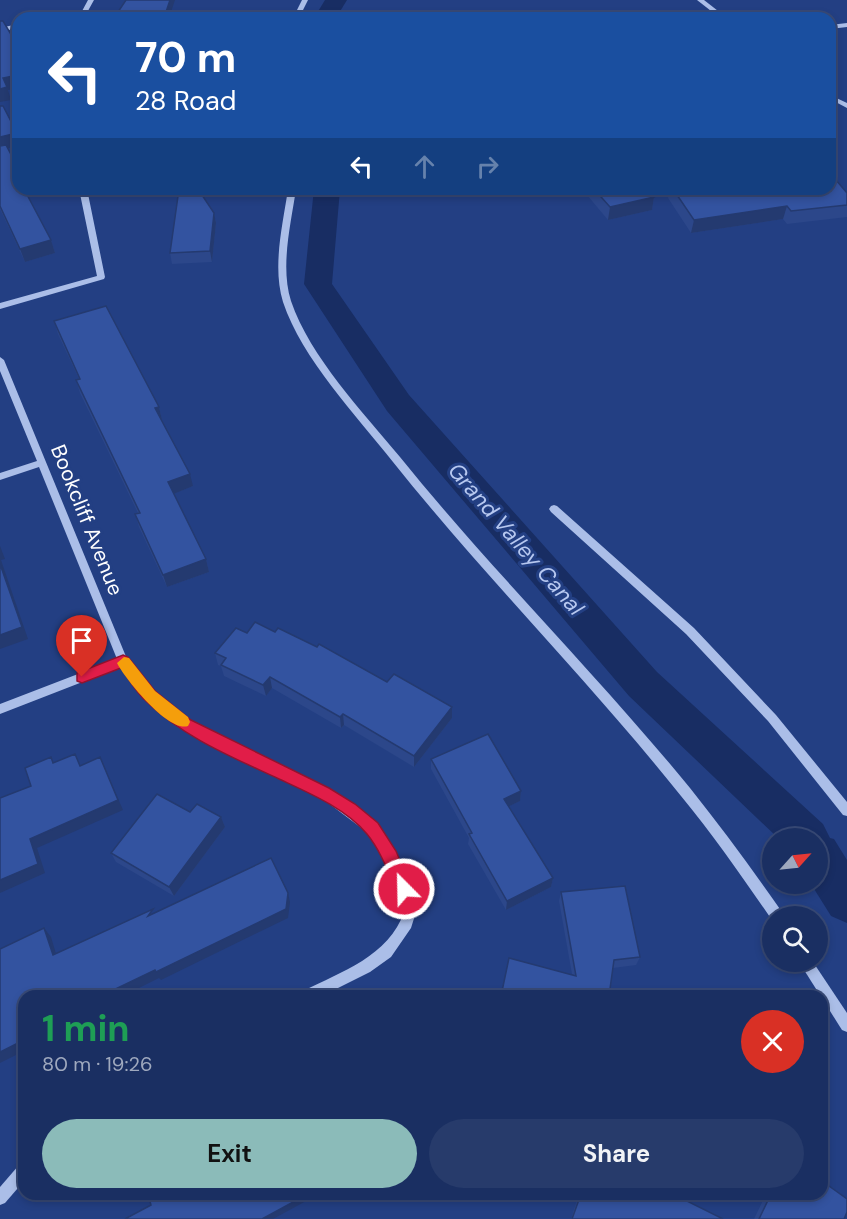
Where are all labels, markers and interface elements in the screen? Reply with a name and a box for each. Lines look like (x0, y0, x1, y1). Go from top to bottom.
text: 70 m (135, 30, 236, 85)
icon: left (36, 36, 114, 114)
text: 28 Road (135, 83, 237, 118)
icon: left (345, 150, 378, 183)
icon: ahead (408, 150, 441, 183)
icon: right (471, 150, 504, 183)
street label: Bookcliff Avenue (44, 440, 130, 600)
water label: Grand Valley Canal (442, 456, 591, 622)
pin (56, 615, 107, 677)
icon: arrive (65, 624, 98, 657)
north arrow (762, 828, 828, 894)
map controls (762, 828, 828, 972)
position arrow (372, 857, 436, 921)
button: search (762, 906, 828, 972)
text: 1 min (42, 1005, 130, 1052)
button: close (741, 1010, 804, 1073)
text: 80 m · 19:26 (42, 1051, 153, 1077)
button: Exit (42, 1119, 417, 1188)
button: Share (429, 1119, 804, 1188)

